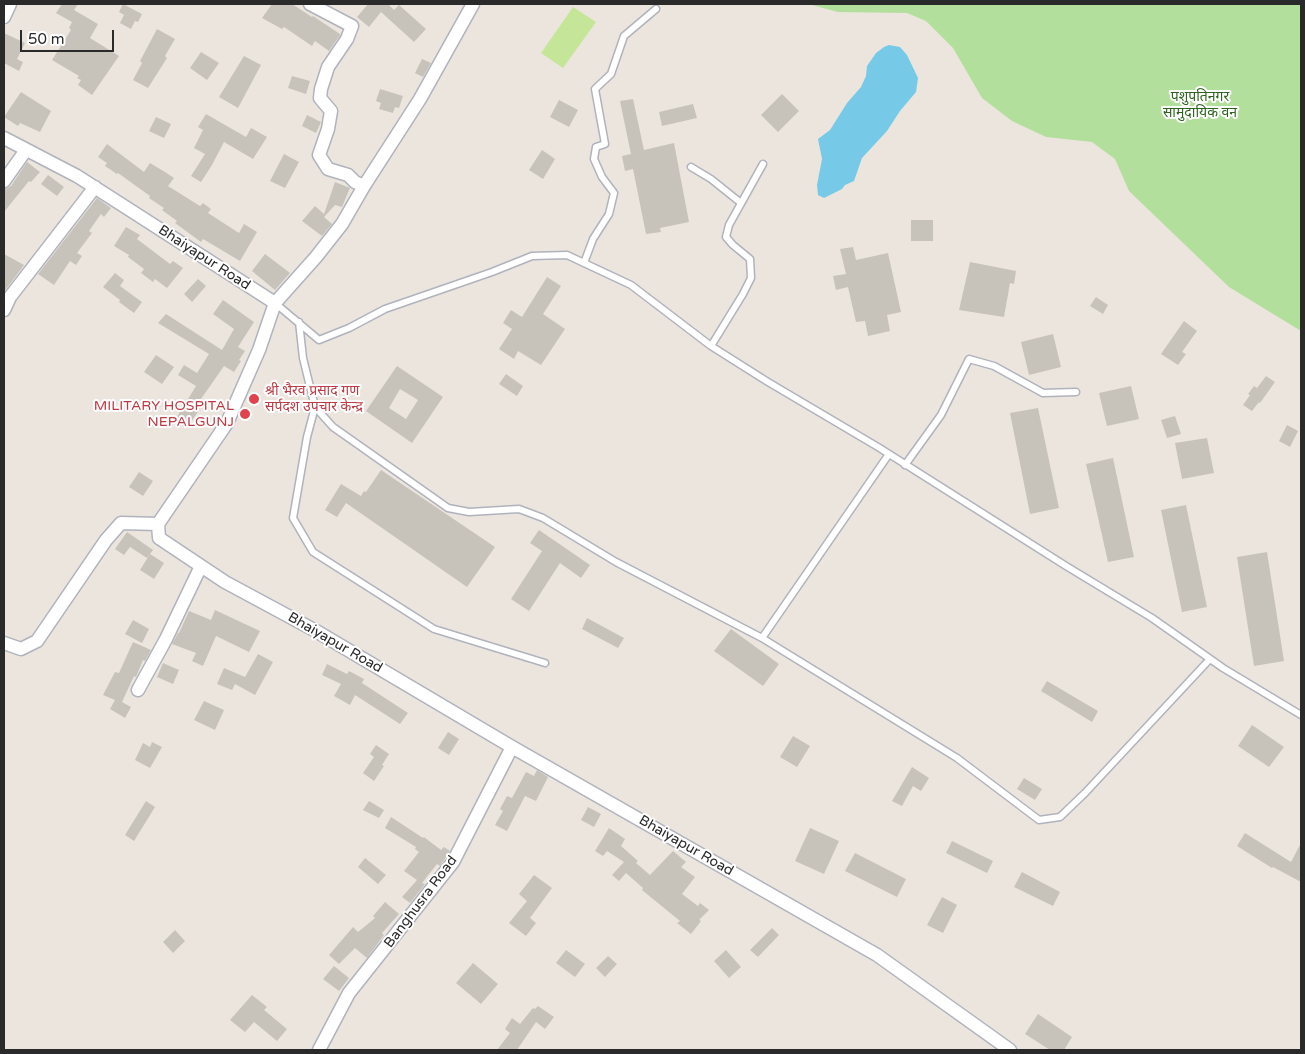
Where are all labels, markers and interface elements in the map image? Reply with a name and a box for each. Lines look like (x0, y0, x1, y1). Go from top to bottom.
scale bar (22, 20, 116, 52)
text: 50 m (28, 30, 65, 48)
park label: पशुपतिनगर सामुदायिक वन (1163, 89, 1237, 121)
street label: Bhaiyapur Road (155, 222, 253, 294)
place label: श्री भैरव प्रसाद गण सर्पदश उपचार केन्द्र (265, 383, 363, 416)
marker: श्री भैरव प्रसाद गण सर्पदश उपचार केन्द्र (247, 392, 261, 406)
place label: MILITARY HOSPITAL NEPALGUNJ (94, 398, 234, 431)
marker: MILITARY HOSPITAL NEPALGUNJ (238, 407, 252, 421)
street label: Bhaiyapur Road (285, 609, 385, 677)
street label: Bhaiyapur Road (636, 812, 736, 880)
street label: Banghusra Road (381, 853, 461, 951)

